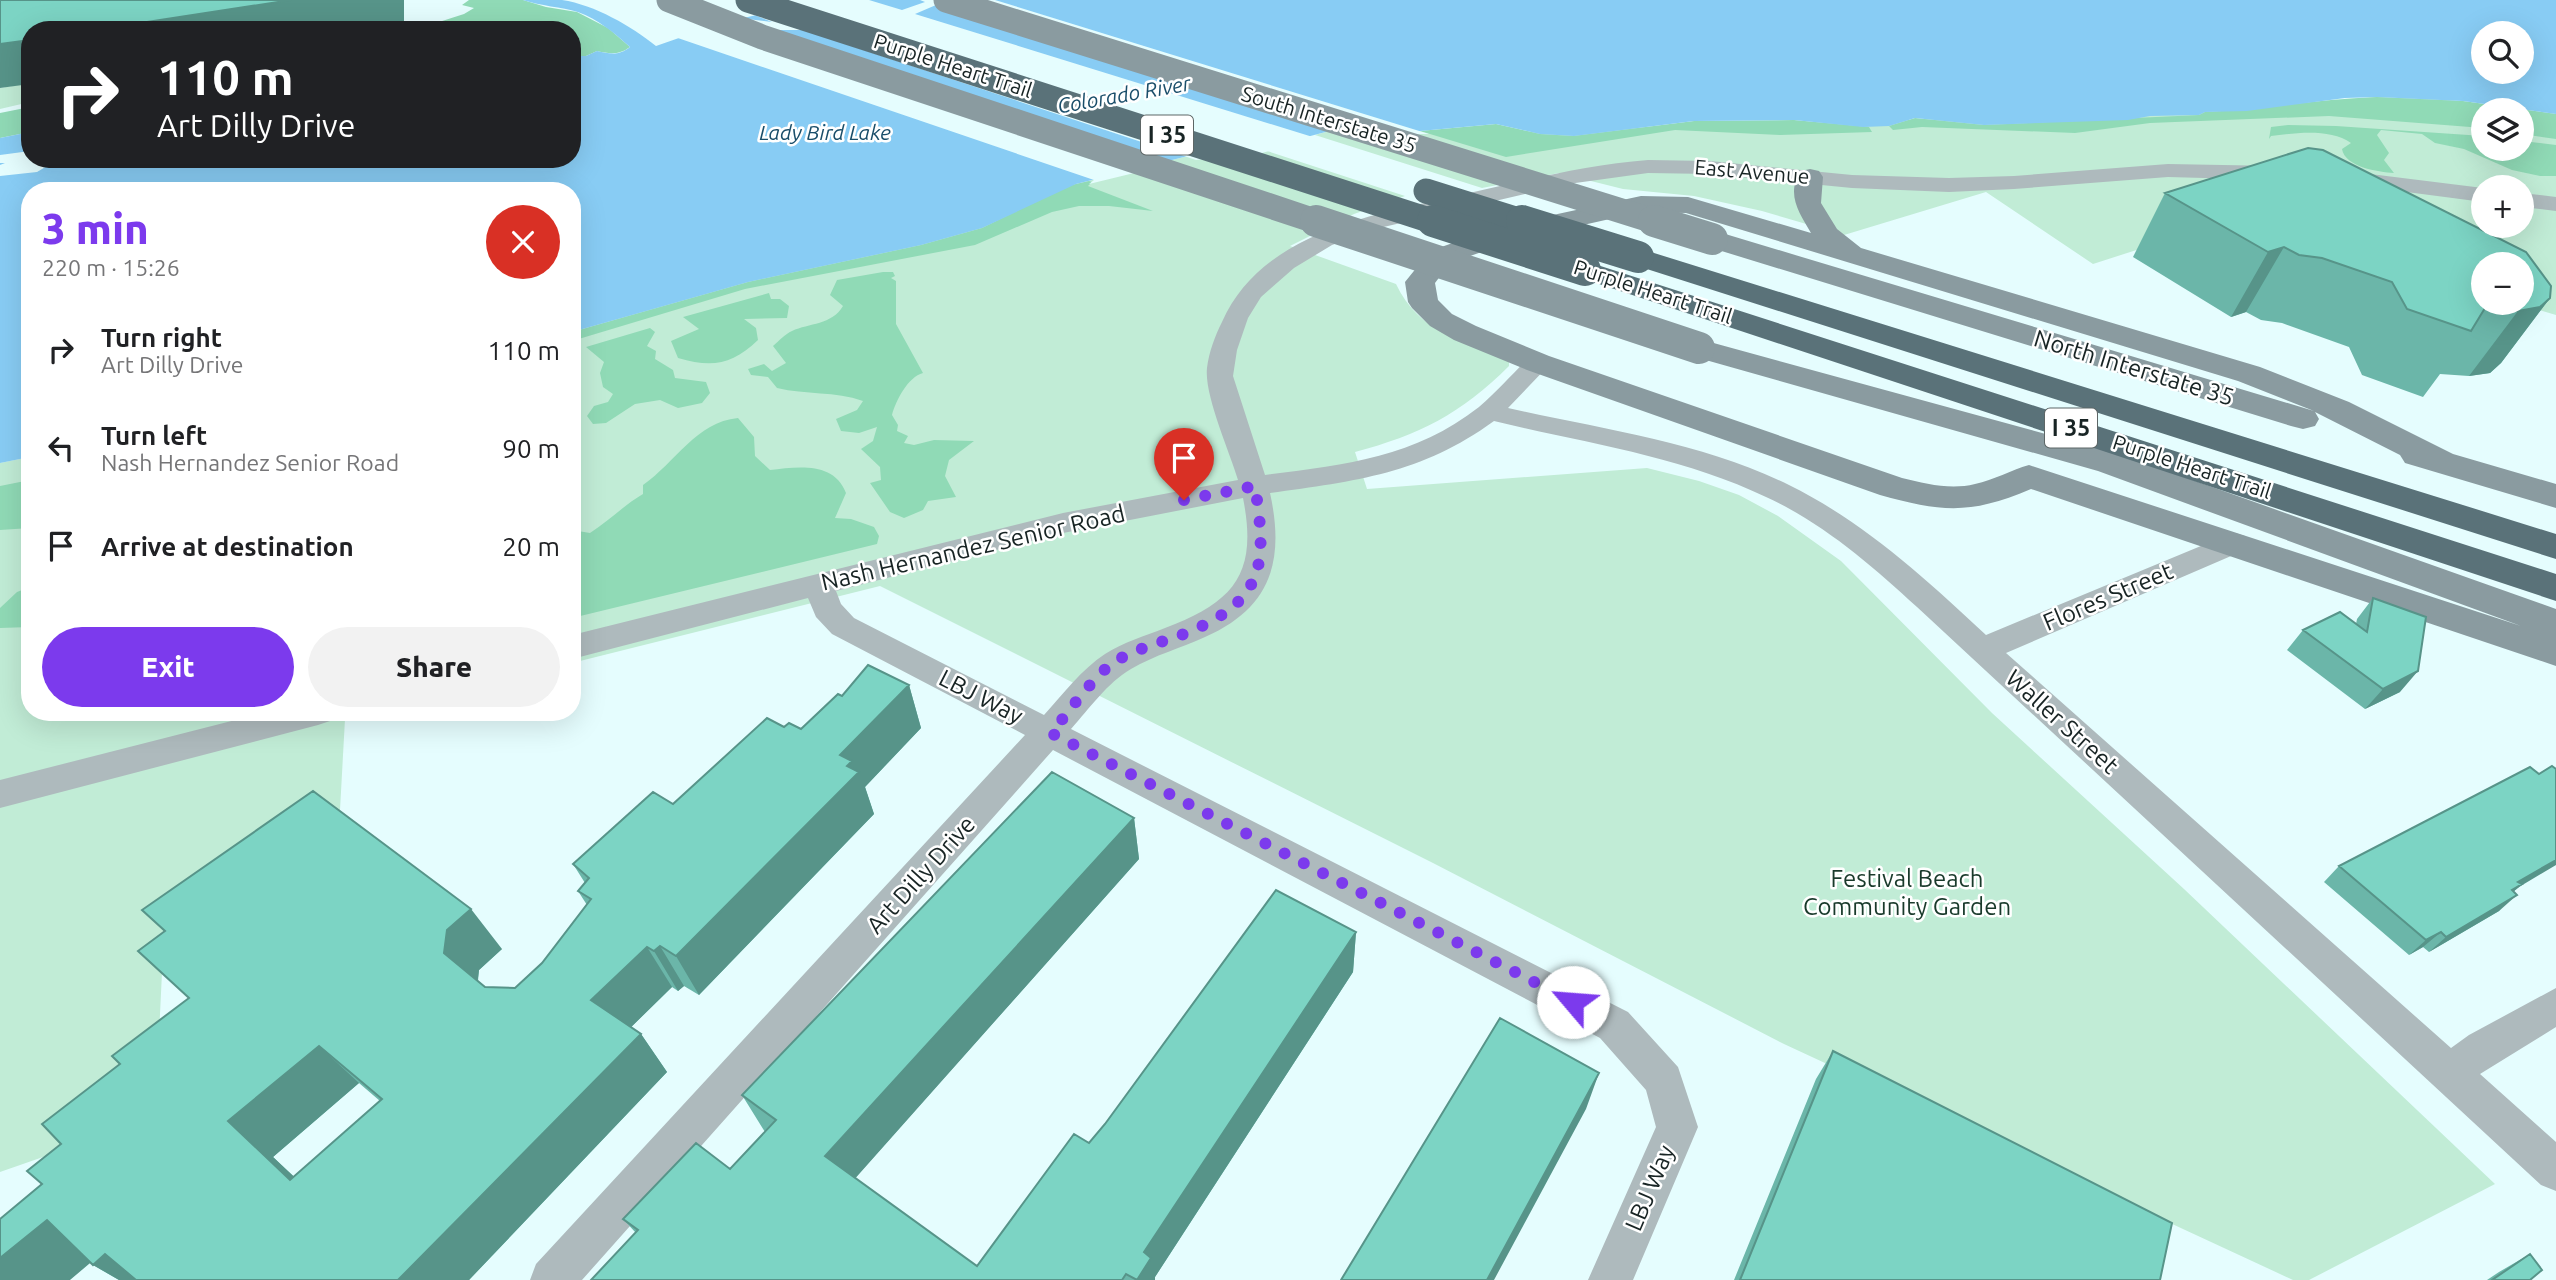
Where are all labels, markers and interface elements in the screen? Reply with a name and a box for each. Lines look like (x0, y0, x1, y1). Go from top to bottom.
map controls (2471, 21, 2534, 315)
button: search (2471, 21, 2534, 84)
street label: Purple Heart Trail (871, 28, 1036, 102)
icon: right (42, 49, 133, 140)
text: 110 m (157, 49, 294, 104)
water label: Colorado River (1055, 70, 1193, 118)
street label: South Interstate 35 (1239, 81, 1420, 157)
button: layers (2471, 98, 2534, 161)
text: Art Dilly Drive (157, 107, 355, 143)
road number: I 35 (1141, 116, 1193, 154)
water label: Lady Bird Lake (759, 120, 891, 144)
street label: East Avenue (1694, 154, 1811, 188)
button: + (2471, 175, 2534, 238)
text: 3 min (42, 205, 149, 252)
button: close (486, 205, 560, 279)
button: − (2471, 252, 2534, 315)
street label: Purple Heart Trail (1571, 254, 1736, 328)
text: 220 m · 15:26 (42, 255, 180, 280)
text: Turn right (101, 323, 222, 352)
street label: North Interstate 35 (2031, 324, 2237, 411)
icon: right (42, 331, 80, 369)
text: 110 m (488, 336, 560, 365)
text: Art Dilly Drive (101, 352, 244, 377)
road number: I 35 (2045, 408, 2097, 448)
text: Turn left (101, 421, 207, 450)
pin (1154, 428, 1214, 500)
icon: left (42, 429, 80, 467)
street label: Purple Heart Trail (2110, 429, 2275, 503)
text: 90 m (502, 434, 560, 463)
icon: arrive (1165, 439, 1203, 477)
text: Nash Hernandez Senior Road (101, 450, 399, 475)
street label: Nash Hernandez Senior Road (818, 499, 1127, 596)
icon: arrive (42, 527, 80, 565)
text: Arrive at destination (101, 532, 354, 561)
text: 20 m (502, 532, 560, 561)
street label: Flores Street (2039, 557, 2177, 636)
button: Exit (42, 627, 294, 707)
button: Share (308, 627, 560, 707)
street label: LBJ Way (935, 664, 1028, 729)
street label: Waller Street (2001, 664, 2124, 779)
street label: Art Dilly Drive (861, 810, 980, 939)
park label: Festival Beach Community Garden (1803, 865, 2011, 920)
position arrow (1536, 965, 1610, 1039)
street label: LBJ Way (1619, 1141, 1680, 1235)

